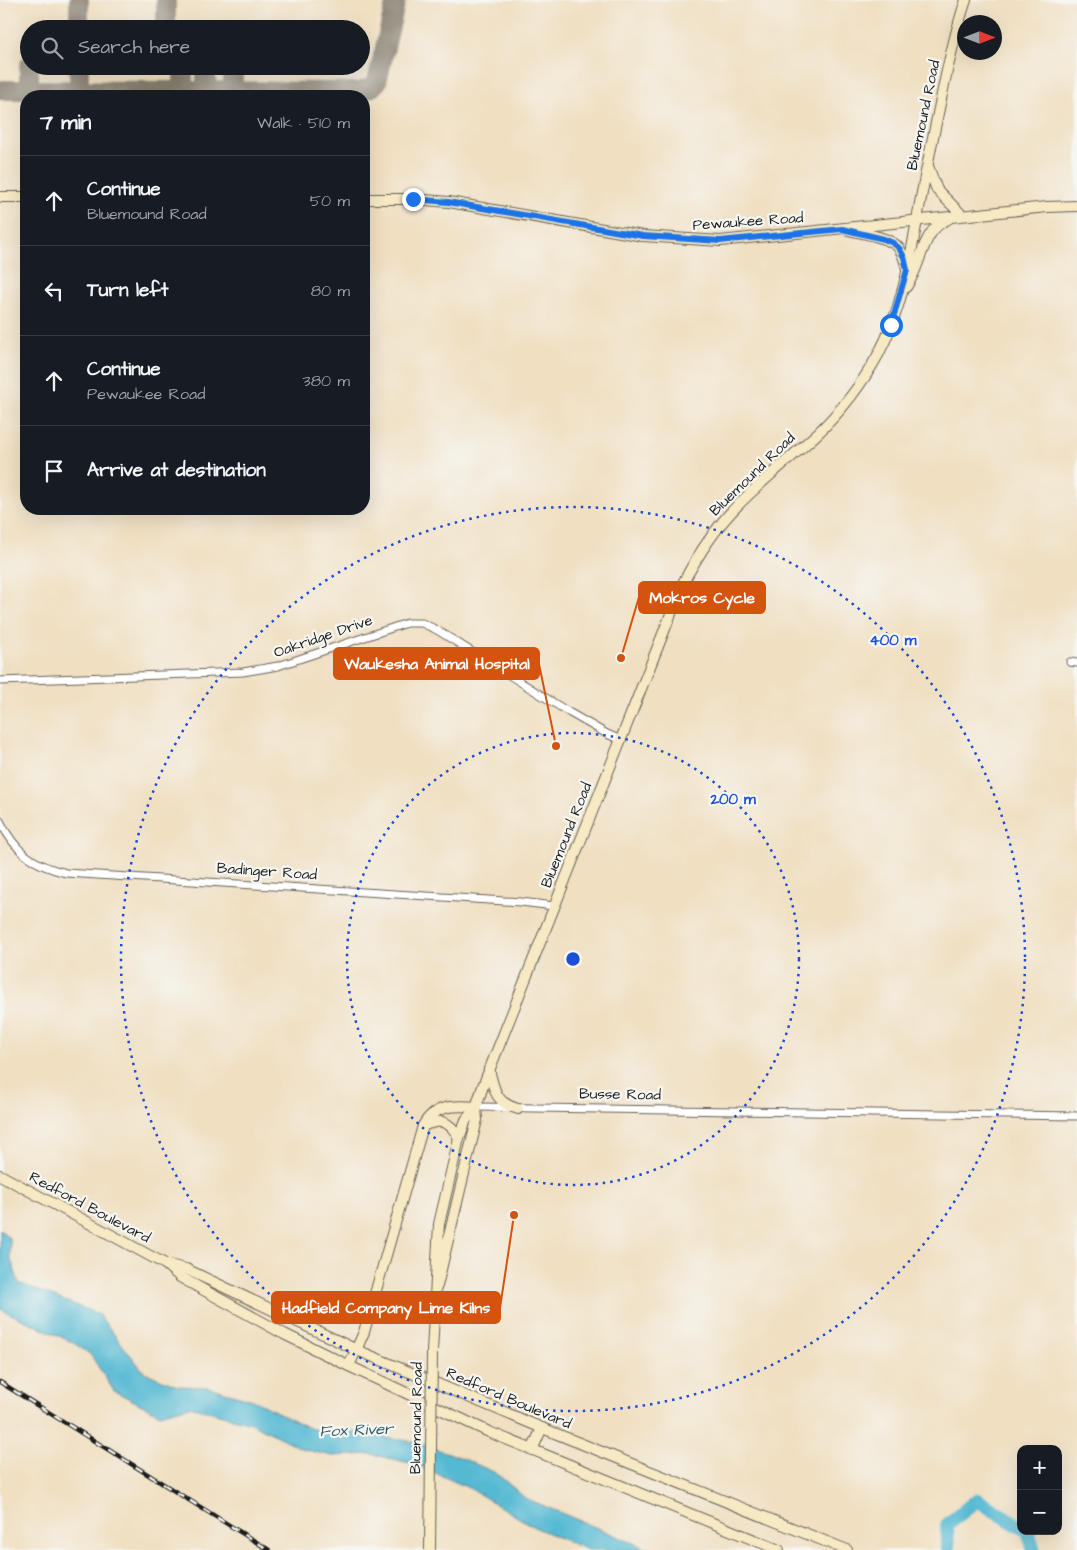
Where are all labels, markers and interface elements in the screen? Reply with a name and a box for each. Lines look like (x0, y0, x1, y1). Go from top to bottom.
north arrow (957, 15, 1002, 60)
search box (20, 20, 370, 75)
icon: search (38, 34, 66, 62)
text: Search here (78, 34, 190, 61)
street label: Bluemound Road (902, 58, 945, 172)
text: 7 min (40, 108, 91, 137)
text: Walk · 510 m (257, 112, 350, 134)
text: Continue (87, 176, 161, 203)
icon: ahead (40, 187, 68, 215)
route end (402, 188, 425, 211)
text: 50 m (310, 190, 350, 212)
text: Bluemound Road (87, 203, 207, 225)
street label: Pewaukee Road (692, 207, 804, 236)
icon: left (40, 277, 68, 305)
text: Turn left (87, 277, 168, 304)
text: 80 m (311, 280, 350, 302)
route start (880, 314, 903, 337)
text: Continue (87, 356, 161, 383)
icon: ahead (40, 367, 68, 395)
text: 380 m (303, 370, 350, 392)
text: Pewaukee Road (87, 383, 205, 405)
street label: Bluemound Road (705, 428, 800, 521)
icon: arrive (40, 457, 68, 485)
text: Arrive at destination (87, 457, 266, 484)
callout: Mokros Cycle (639, 582, 765, 613)
text: Mokros Cycle (649, 587, 755, 610)
street label: Oakridge Drive (271, 610, 376, 664)
text: 400 m (870, 630, 917, 651)
callout: Waukesha Animal Hospital (334, 648, 539, 679)
text: Waukesha Animal Hospital (343, 653, 530, 675)
street label: Bluemound Road (536, 779, 597, 891)
text: 200 m (709, 789, 756, 810)
street label: Badinger Road (216, 858, 318, 886)
centre of rings (564, 950, 582, 968)
street label: Busse Road (579, 1083, 661, 1106)
street label: Redford Boulevard (26, 1167, 154, 1248)
callout: Hadfield Company Lime Kilns (272, 1292, 500, 1323)
text: Hadfield Company Lime Kilns (282, 1297, 490, 1320)
street label: Bluemound Road (405, 1361, 428, 1474)
street label: Redford Boulevard (443, 1363, 575, 1434)
water label: Fox River (319, 1418, 395, 1442)
map controls (1017, 1445, 1062, 1535)
button: + (1017, 1445, 1062, 1490)
button: − (1017, 1490, 1062, 1535)

